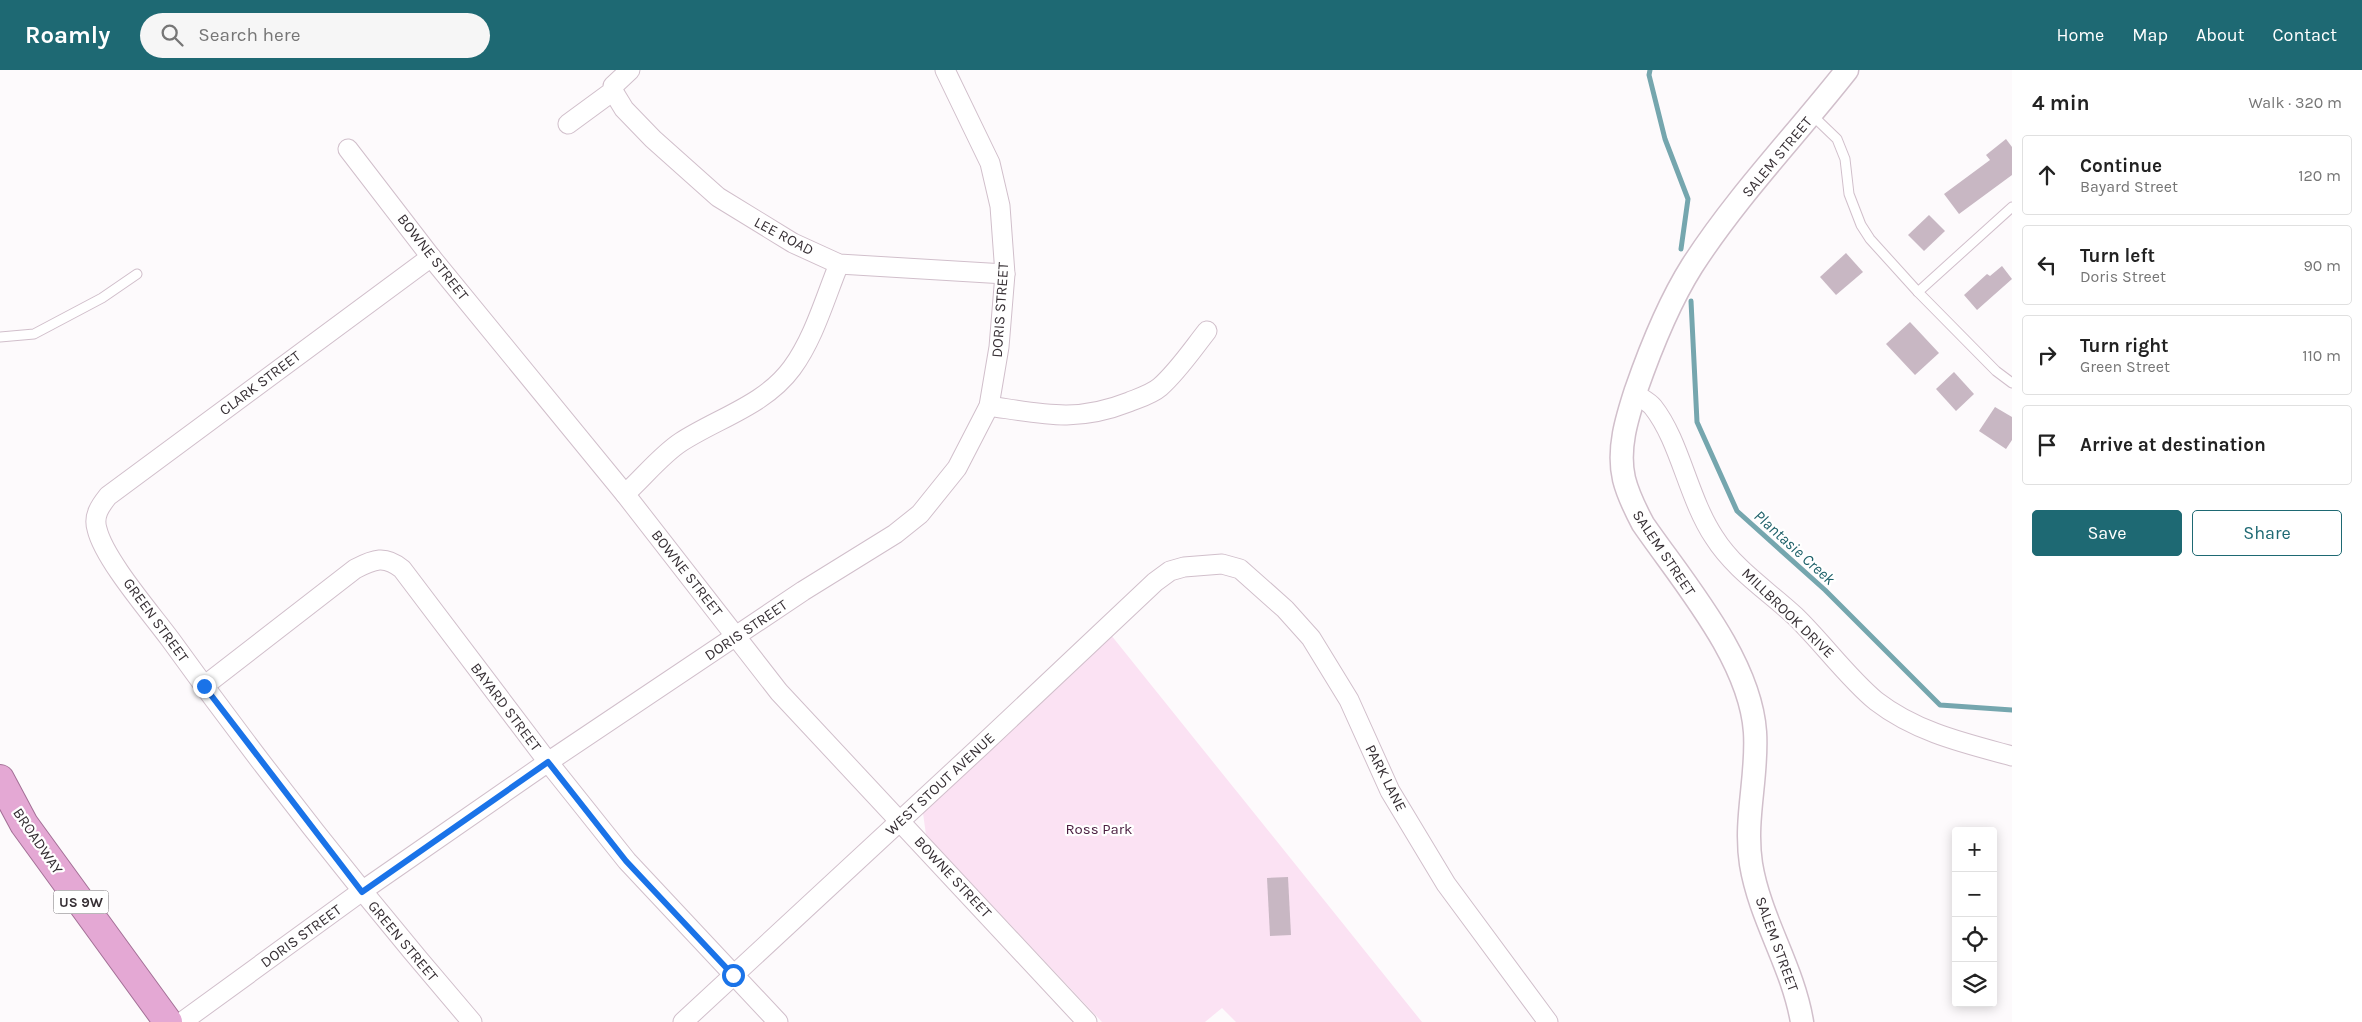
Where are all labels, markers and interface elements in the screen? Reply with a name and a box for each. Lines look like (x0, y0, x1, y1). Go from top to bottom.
search box (140, 13, 490, 58)
text: Roamly (25, 21, 110, 49)
icon: search (158, 21, 186, 49)
text: Search here (198, 24, 300, 46)
text: Home (2056, 24, 2104, 46)
text: Map (2132, 24, 2168, 46)
text: About (2196, 24, 2245, 46)
text: Contact (2273, 24, 2337, 46)
text: 4 min (2032, 91, 2090, 115)
text: Walk · 320 m (2248, 93, 2342, 112)
street label: SALEM STREET (1738, 113, 1816, 201)
text: Continue (2080, 155, 2162, 177)
icon: ahead (2033, 161, 2061, 189)
text: 120 m (2298, 166, 2341, 185)
text: Bayard Street (2080, 177, 2178, 196)
street label: BOWNE STREET (394, 210, 473, 304)
street label: LEE ROAD (751, 213, 817, 259)
text: Turn left (2080, 245, 2155, 267)
icon: left (2033, 251, 2061, 279)
text: 90 m (2303, 256, 2341, 275)
street label: DORIS STREET (988, 261, 1012, 358)
text: Doris Street (2080, 267, 2166, 286)
text: Turn right (2080, 335, 2169, 357)
icon: right (2033, 341, 2061, 369)
street label: CLARK STREET (216, 346, 304, 419)
text: 110 m (2302, 346, 2341, 365)
text: Green Street (2080, 357, 2170, 376)
icon: arrive (2033, 431, 2061, 459)
text: Arrive at destination (2080, 434, 2266, 456)
water label: Plantasie Creek (1750, 506, 1840, 589)
street label: SALEM STREET (1629, 507, 1700, 600)
button: Save (2032, 510, 2182, 556)
button: Share (2192, 510, 2342, 556)
street label: BOWNE STREET (648, 526, 727, 620)
street label: MILLBROOK DRIVE (1738, 564, 1838, 662)
street label: GREEN STREET (119, 574, 193, 666)
street label: DORIS STREET (701, 595, 791, 664)
street label: BAYARD STREET (467, 659, 545, 755)
route end (193, 675, 216, 698)
street label: WEST STOUT AVENUE (882, 729, 998, 839)
street label: PARK LANE (1362, 742, 1410, 814)
street label: BROADWAY (9, 804, 67, 878)
park label: Ross Park (1065, 820, 1133, 838)
map controls (1952, 827, 1997, 1007)
button: + (1952, 827, 1997, 872)
street label: BOWNE STREET (911, 833, 996, 922)
button: − (1952, 872, 1997, 917)
road number: US 9W (54, 890, 108, 914)
street label: SALEM STREET (1752, 894, 1803, 994)
street label: GREEN STREET (364, 897, 442, 985)
street label: DORIS STREET (257, 900, 345, 971)
button: locate (1952, 917, 1997, 962)
button: layers (1952, 962, 1997, 1007)
route start (722, 964, 745, 987)

